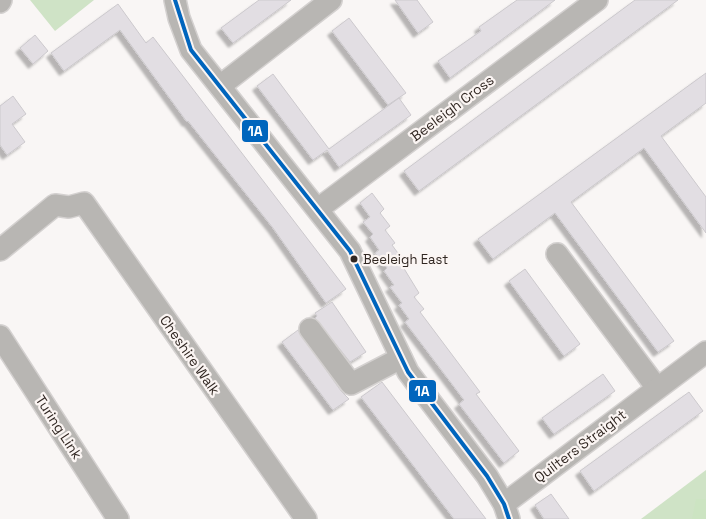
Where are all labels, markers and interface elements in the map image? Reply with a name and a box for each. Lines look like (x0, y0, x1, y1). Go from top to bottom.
street label: Beeleigh Cross (407, 71, 497, 145)
line badge: 1A (241, 119, 269, 143)
text: 1A (247, 122, 263, 140)
place label: Beeleigh East (363, 251, 448, 268)
marker: Beeleigh East (349, 254, 359, 264)
street label: Cheshire Walk (156, 312, 224, 399)
line badge: 1A (408, 379, 437, 403)
text: 1A (414, 382, 430, 400)
street label: Turing Link (32, 392, 87, 463)
street label: Quilters Straight (530, 405, 630, 487)

